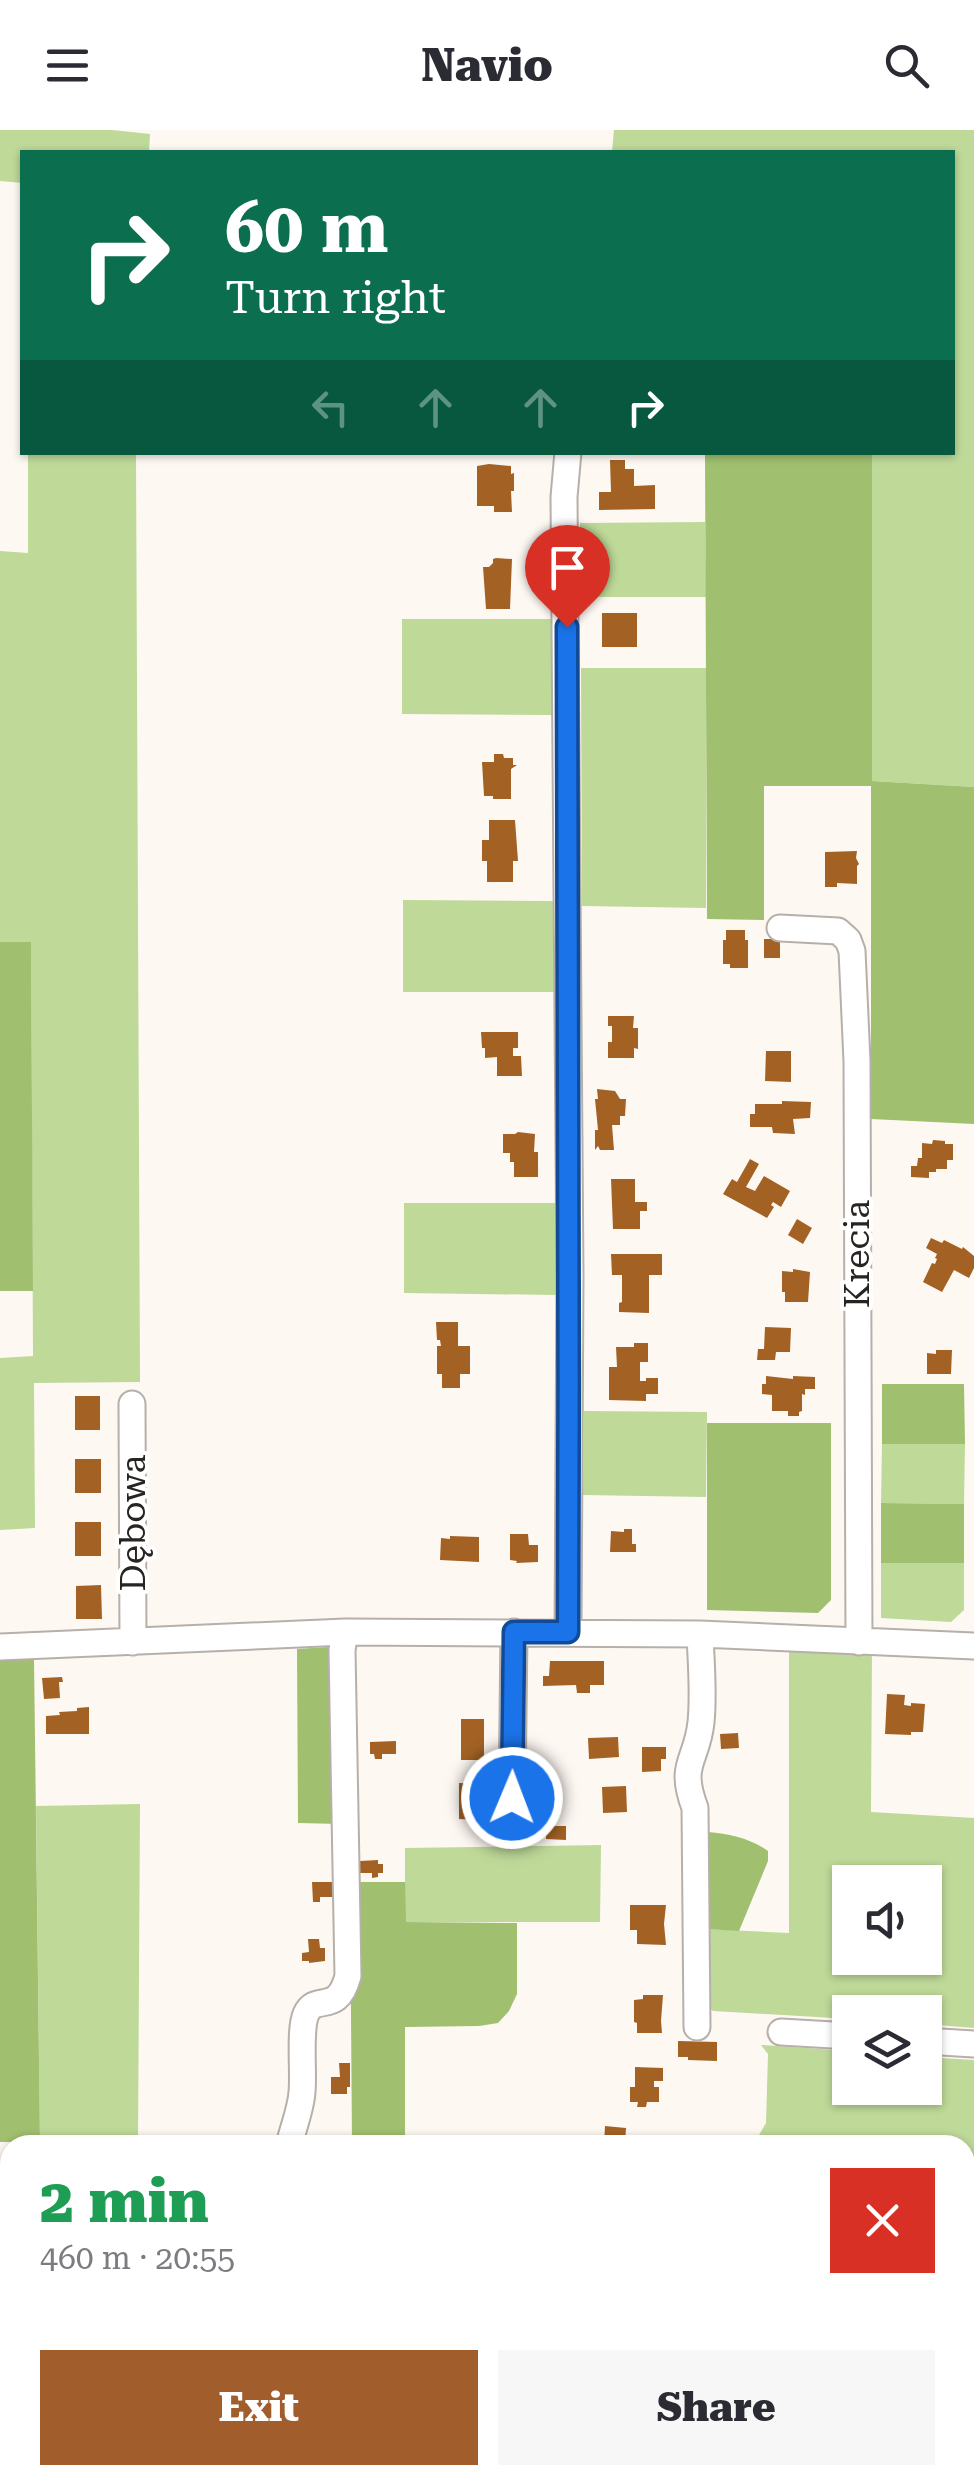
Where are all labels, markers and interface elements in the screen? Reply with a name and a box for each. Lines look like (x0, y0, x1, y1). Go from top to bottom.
icon: menu (40, 38, 95, 93)
icon: search (879, 38, 934, 93)
text: Navio (421, 39, 553, 92)
text: 60 m (225, 187, 389, 269)
icon: right (60, 190, 190, 320)
text: Turn right (225, 271, 446, 324)
icon: left (303, 380, 358, 435)
icon: ahead (408, 380, 463, 435)
icon: ahead (513, 380, 568, 435)
icon: right (618, 380, 673, 435)
pin (525, 525, 610, 628)
icon: arrive (540, 540, 595, 595)
street label: Krecia (837, 1200, 878, 1308)
street label: Dębowa (113, 1455, 154, 1591)
position arrow (460, 1746, 564, 1850)
map controls (832, 1865, 942, 2105)
button: sound (832, 1865, 942, 1975)
button: layers (832, 1995, 942, 2105)
text: 2 min (40, 2166, 209, 2237)
button: close (830, 2168, 935, 2273)
text: 460 m · 20:55 (40, 2239, 235, 2277)
button: Exit (40, 2350, 478, 2465)
button: Share (498, 2350, 935, 2465)

